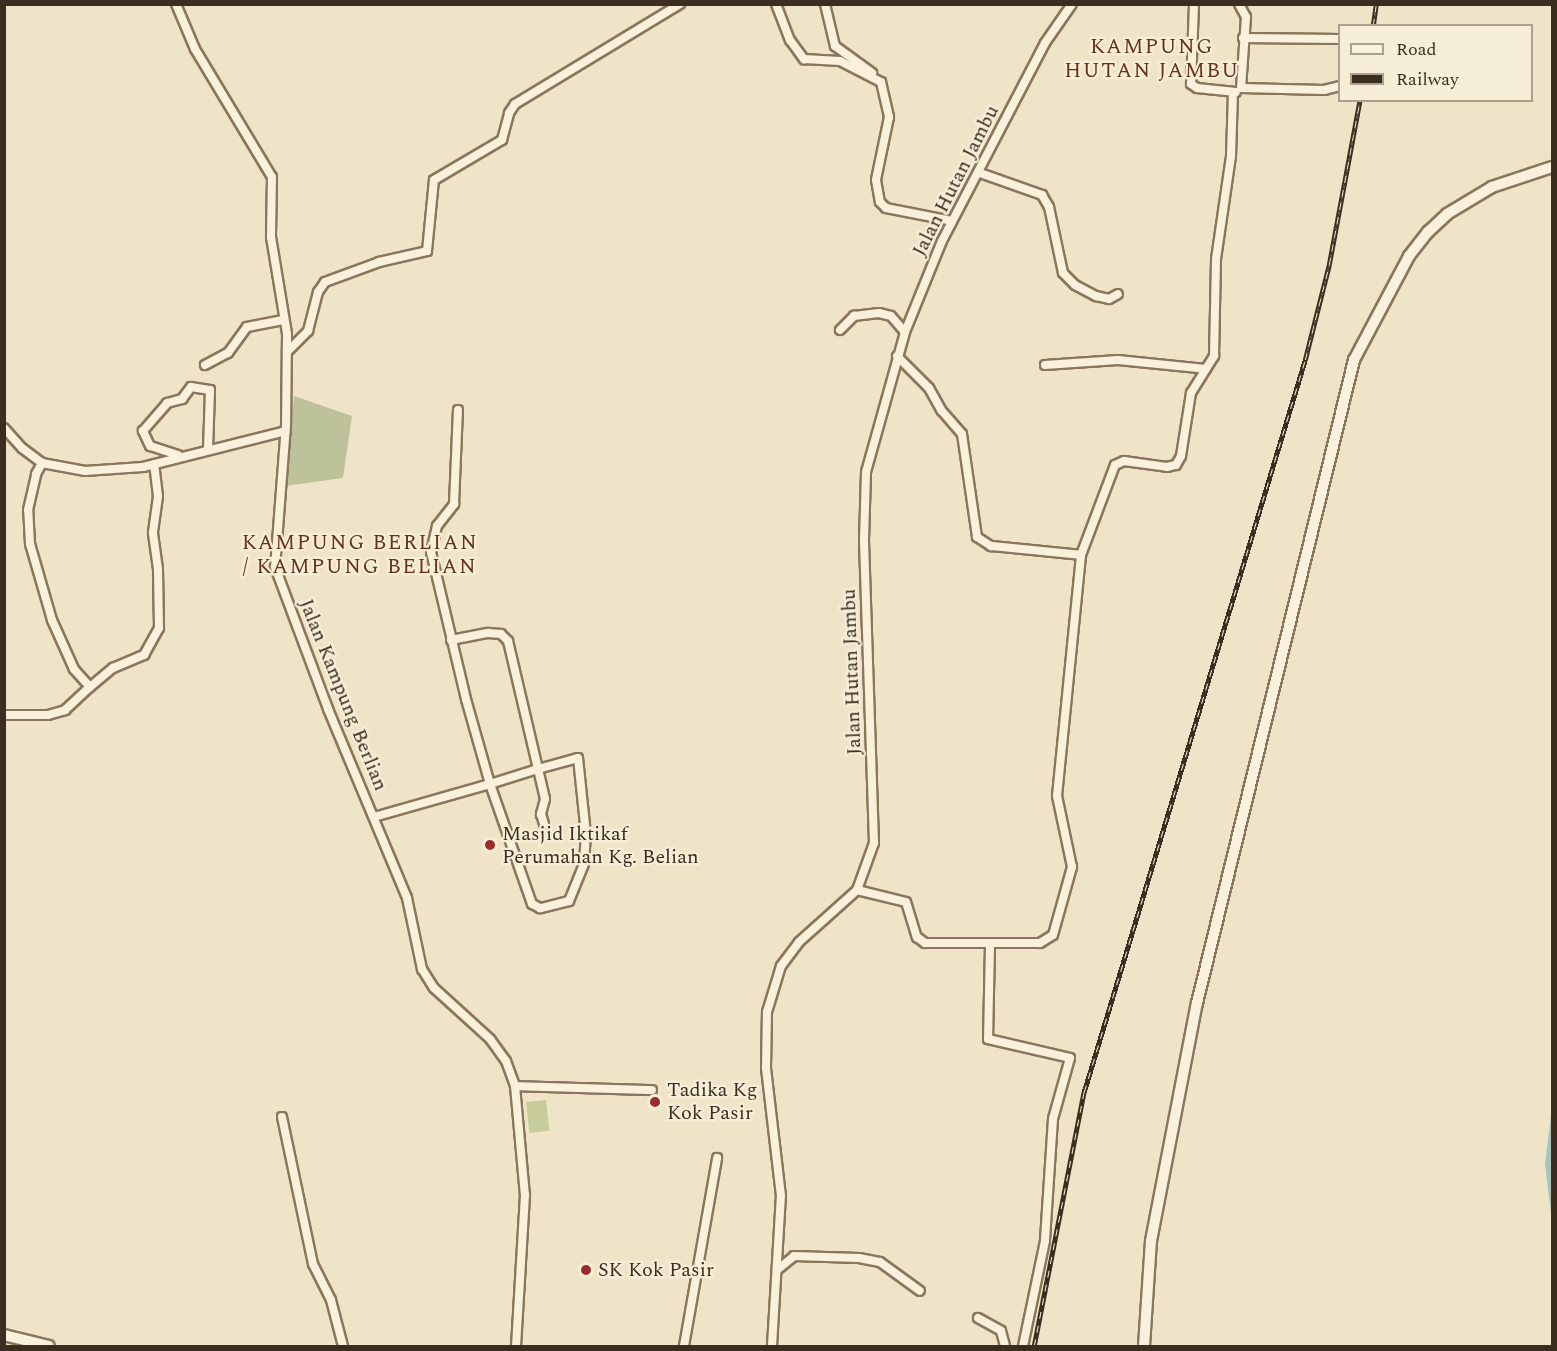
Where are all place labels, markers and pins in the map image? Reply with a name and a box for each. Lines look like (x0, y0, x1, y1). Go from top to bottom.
place label: Masjid Iktikaf Perumahan Kg. Belian (502, 822, 699, 869)
marker: Masjid Iktikaf Perumahan Kg. Belian (483, 838, 497, 852)
place label: Tadika Kg Kok Pasir (667, 1078, 757, 1125)
marker: Tadika Kg Kok Pasir (648, 1095, 662, 1109)
place label: SK Kok Pasir (598, 1258, 714, 1282)
marker: SK Kok Pasir (579, 1263, 593, 1277)

